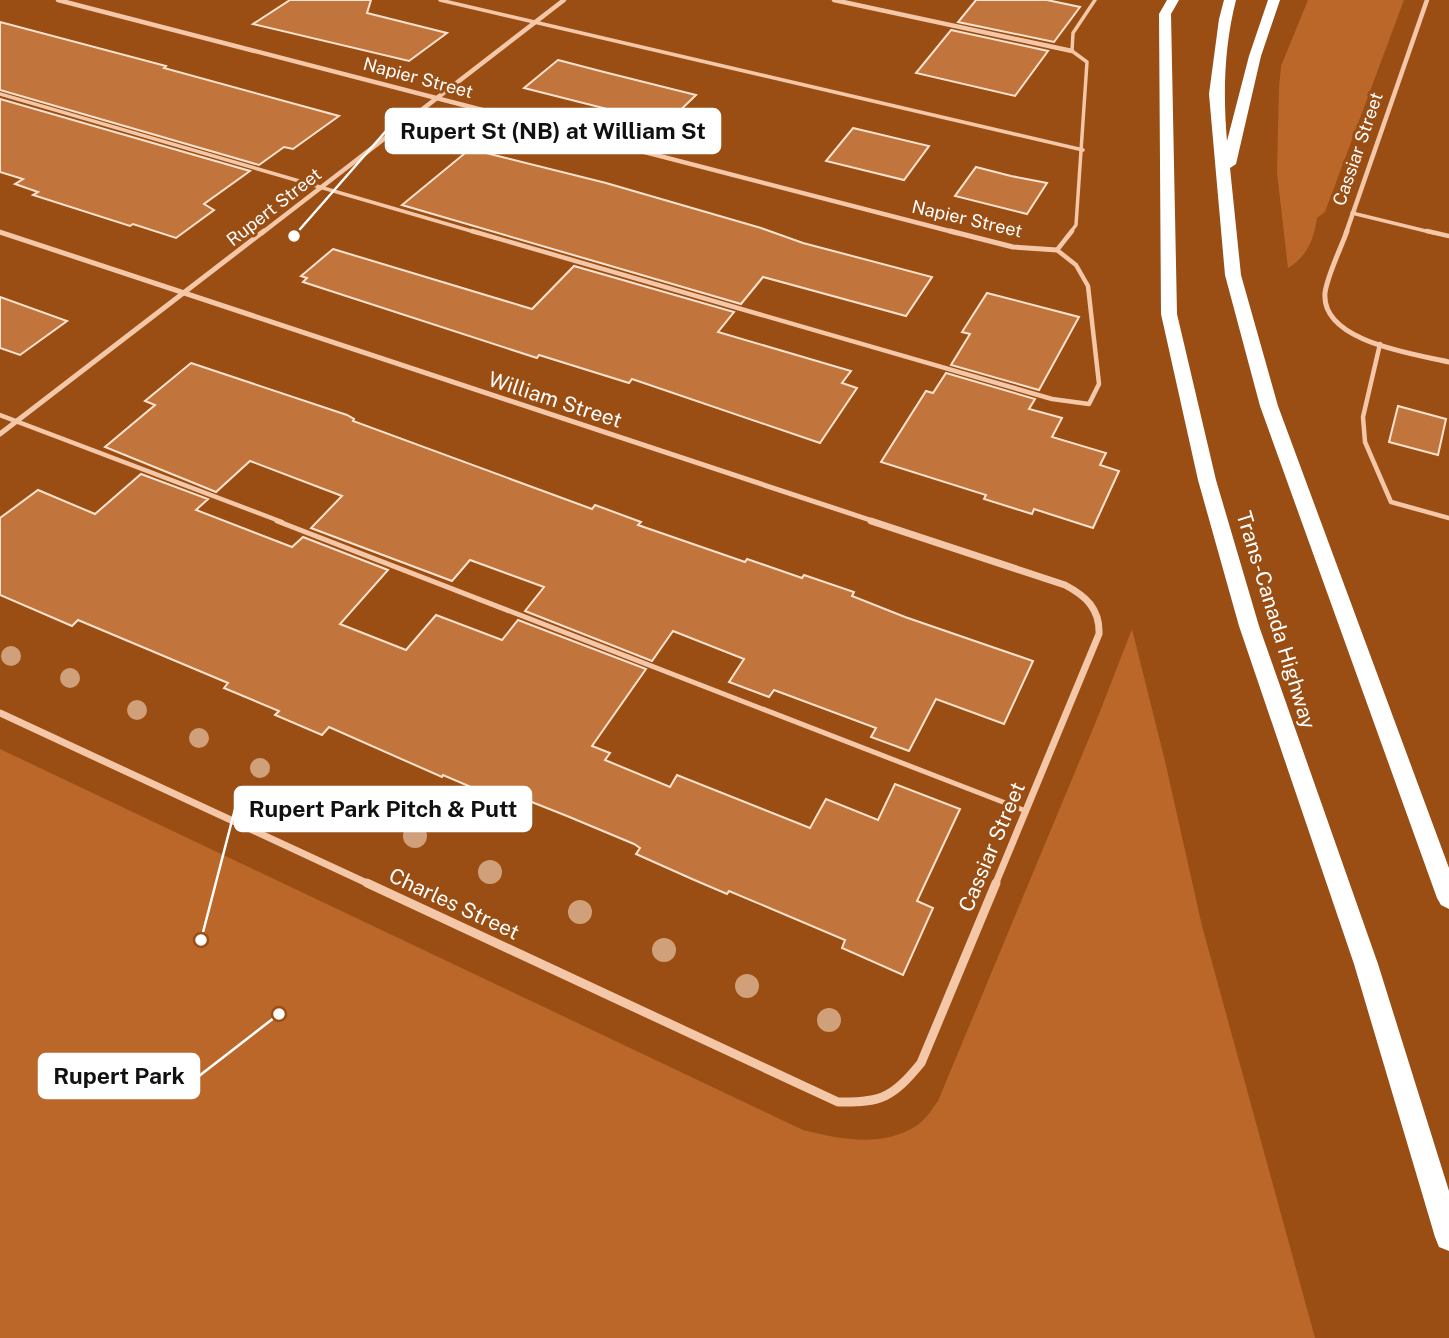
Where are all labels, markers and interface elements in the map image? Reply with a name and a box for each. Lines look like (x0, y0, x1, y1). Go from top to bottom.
street label: Napier Street (361, 53, 475, 102)
street label: Cassiar Street (1328, 89, 1387, 208)
callout: Rupert St (NB) at William St (386, 109, 720, 153)
text: Rupert St (NB) at William St (400, 117, 706, 144)
street label: Rupert Street (222, 163, 325, 250)
street label: Napier Street (910, 196, 1024, 241)
street label: William Street (485, 366, 625, 433)
street label: Trans-Canada Highway (1231, 508, 1321, 732)
street label: Cassiar Street (953, 778, 1030, 915)
callout: Rupert Park Pitch & Putt (235, 787, 531, 831)
text: Rupert Park Pitch & Putt (249, 795, 517, 822)
street label: Charles Street (385, 862, 523, 945)
callout: Rupert Park (39, 1054, 199, 1098)
text: Rupert Park (53, 1062, 185, 1089)

